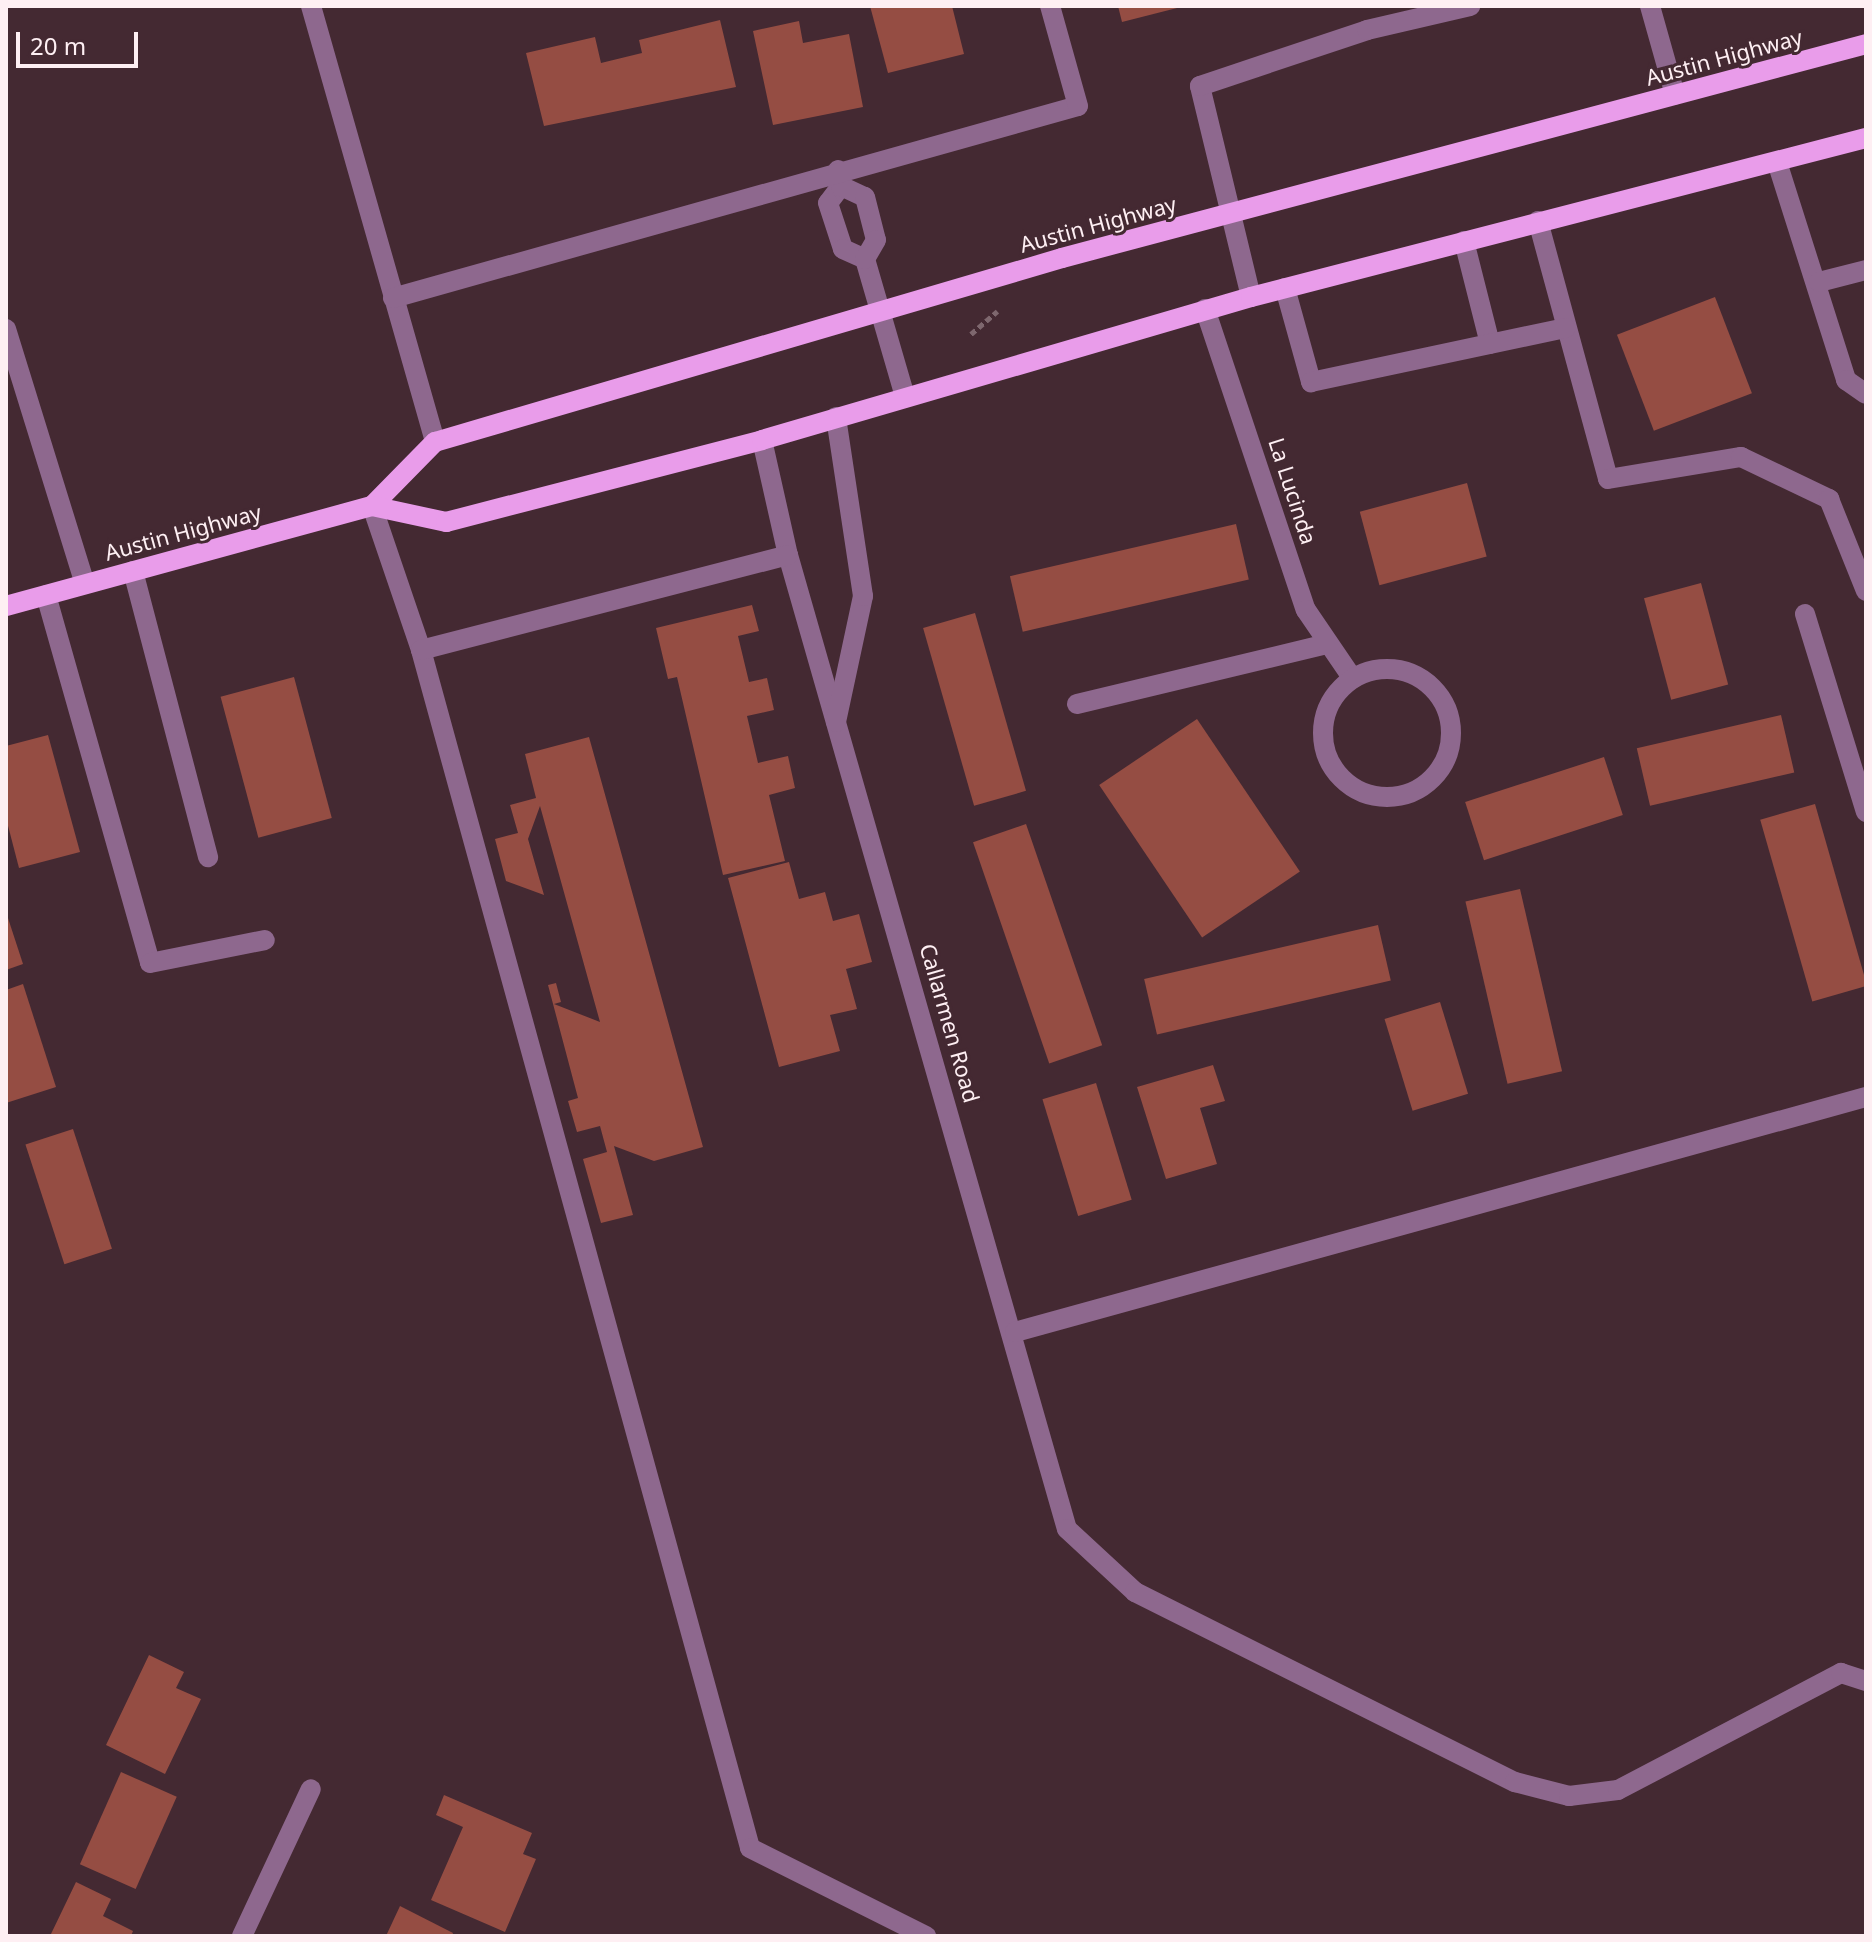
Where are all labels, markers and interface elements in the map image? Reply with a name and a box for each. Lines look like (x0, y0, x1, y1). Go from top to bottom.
scale bar (20, 16, 142, 66)
street label: Austin Highway (1643, 23, 1805, 91)
text: 20 m (30, 29, 86, 62)
street label: Austin Highway (1017, 190, 1179, 258)
street label: La Lucinda (1263, 434, 1323, 548)
street label: Austin Highway (102, 498, 264, 566)
street label: Callarmen Road (915, 940, 985, 1106)

